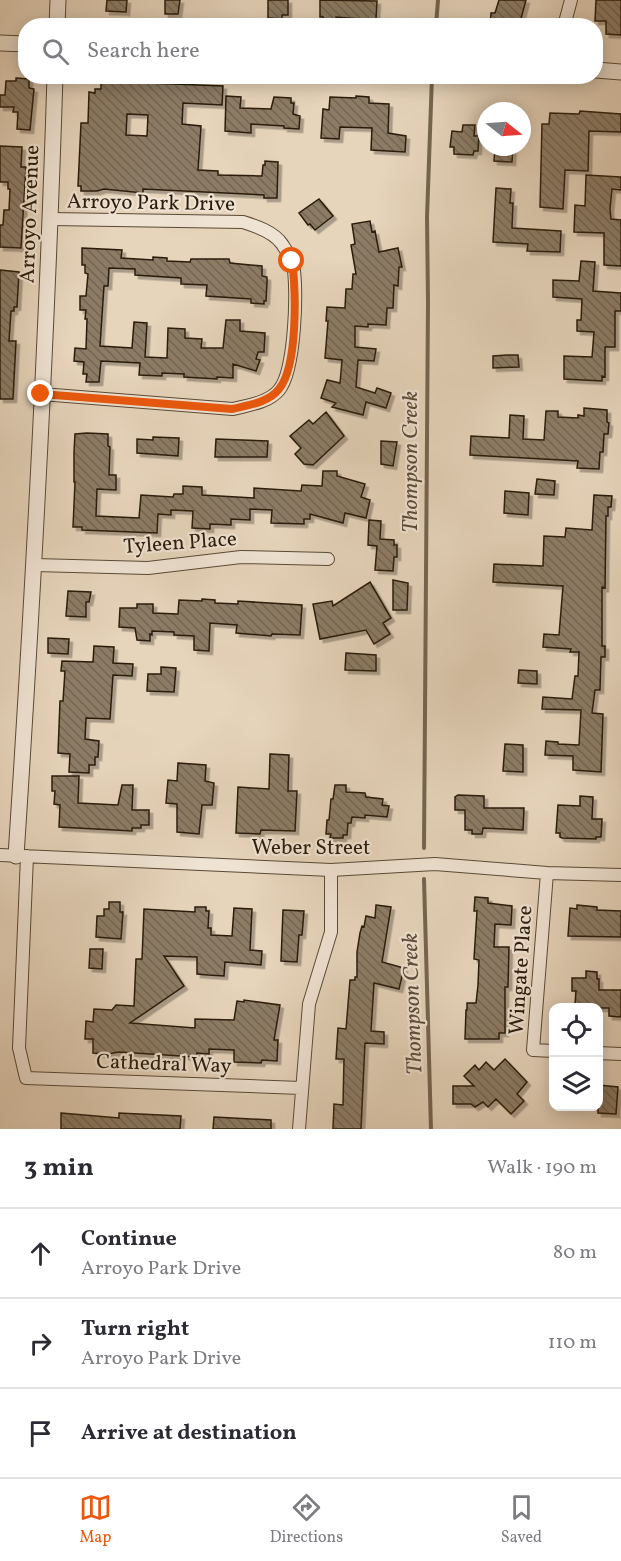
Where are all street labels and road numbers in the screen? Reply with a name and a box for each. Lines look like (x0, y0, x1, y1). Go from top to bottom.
street label: Arroyo Avenue (14, 144, 47, 284)
street label: Arroyo Park Drive (67, 188, 235, 219)
street label: Tyleen Place (122, 525, 238, 562)
street label: Weber Street (252, 834, 370, 863)
street label: Wingate Place (503, 904, 540, 1036)
street label: Cathedral Way (96, 1048, 233, 1081)

